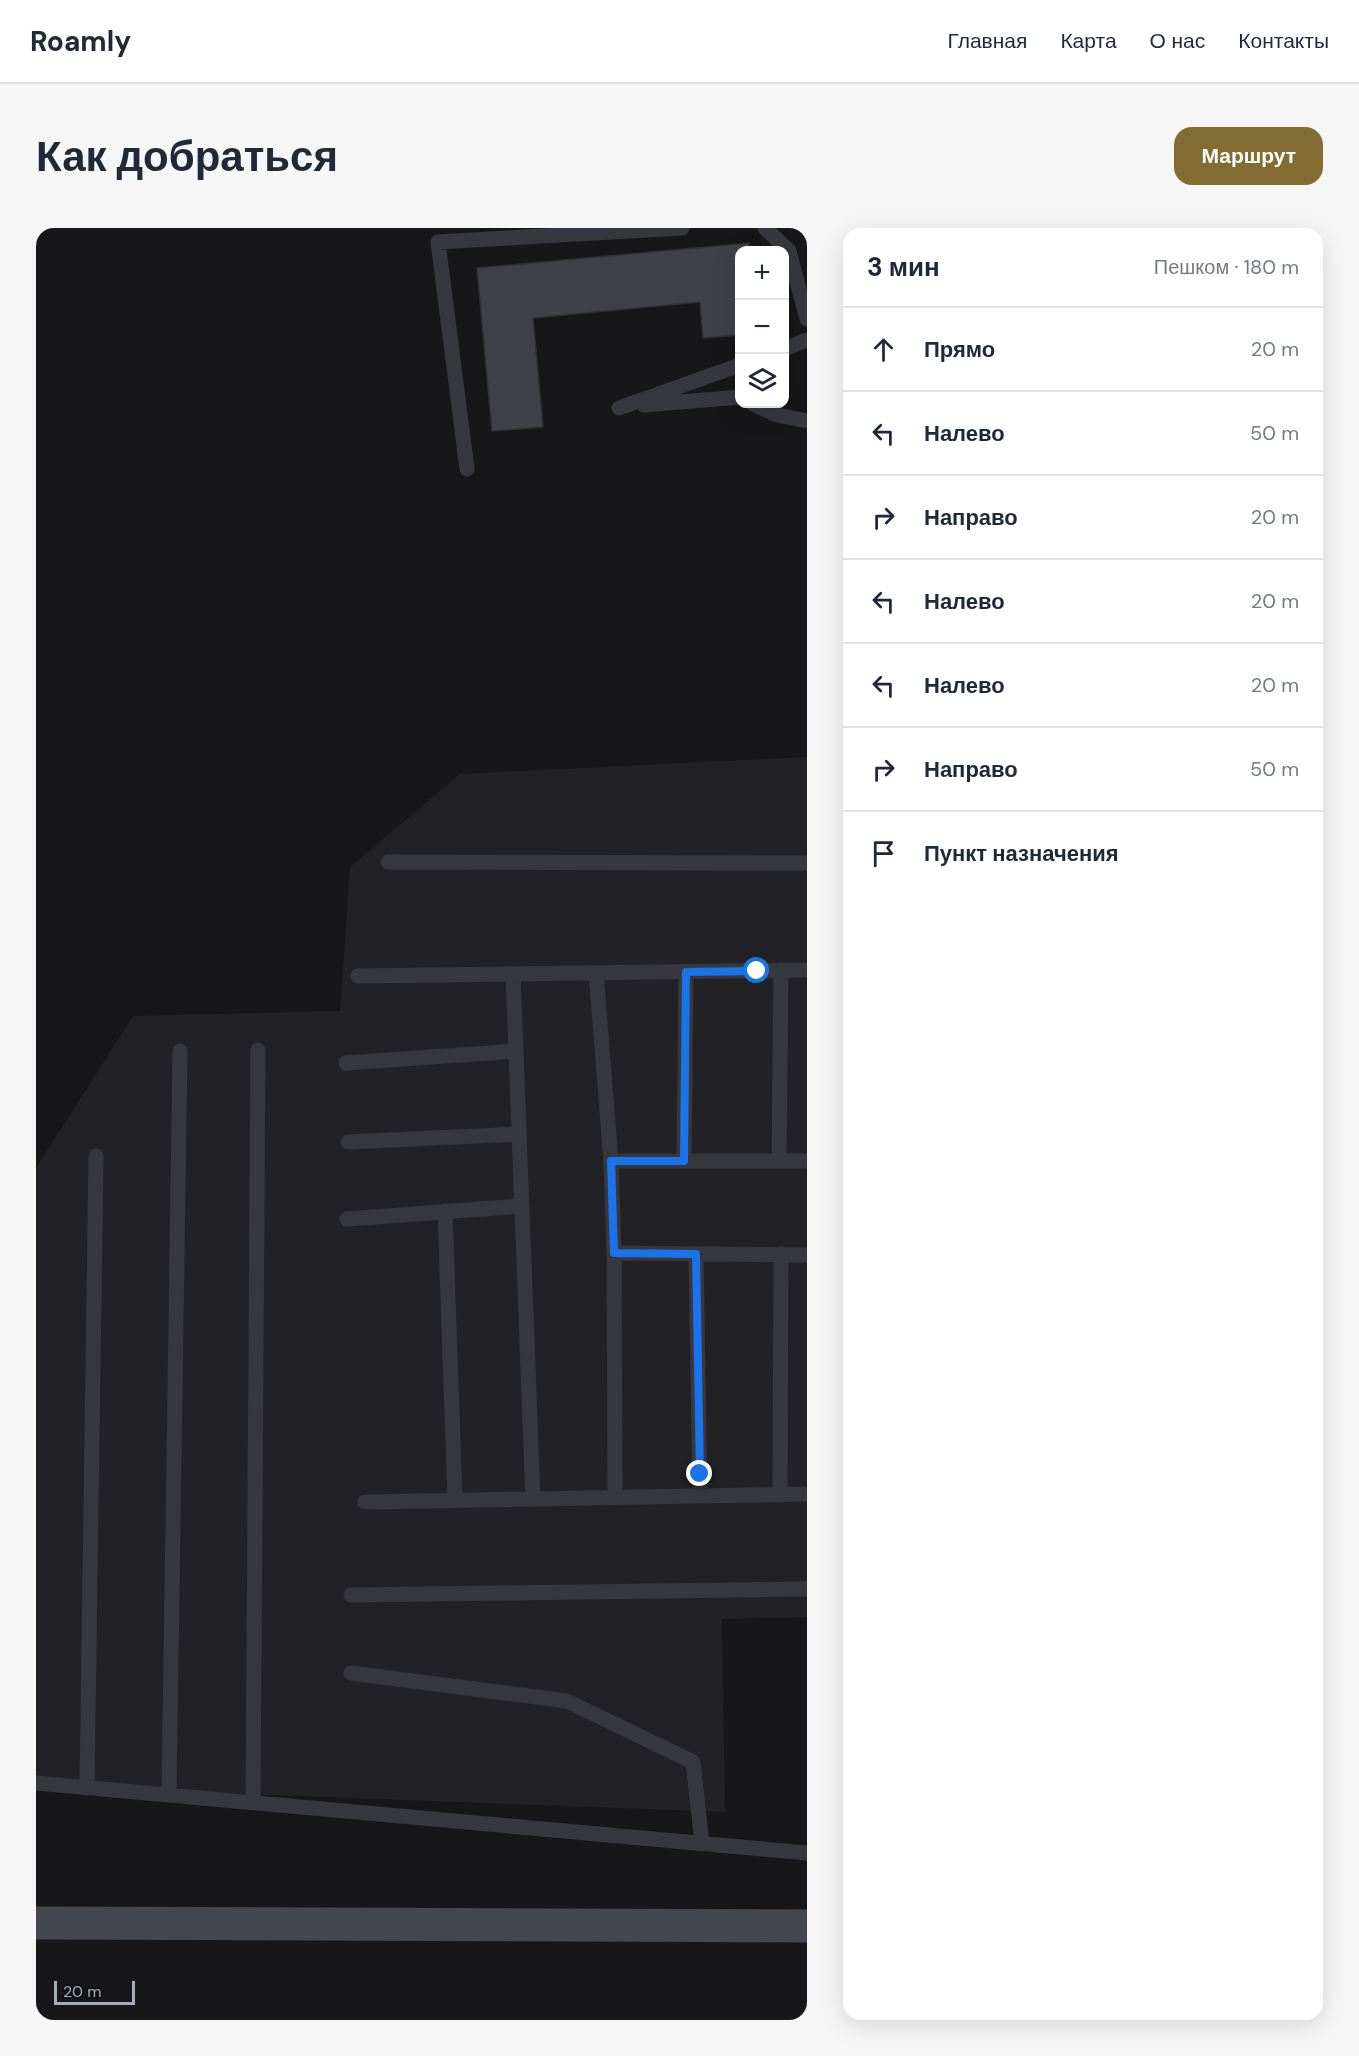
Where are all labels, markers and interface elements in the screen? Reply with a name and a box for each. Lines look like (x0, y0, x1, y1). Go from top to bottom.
text: Roamly (30, 23, 131, 60)
text: Главная (947, 27, 1027, 55)
text: Карта (1060, 27, 1117, 55)
text: О нас (1150, 27, 1205, 55)
text: Контакты (1238, 27, 1329, 55)
button: Маршрут (1174, 127, 1323, 185)
text: Как добраться (36, 129, 338, 184)
map controls (735, 246, 789, 408)
button: + (735, 246, 789, 300)
text: 3 мин (867, 250, 940, 284)
text: Пешком · 180 m (1154, 254, 1299, 280)
button: − (735, 300, 789, 354)
icon: ahead (867, 333, 900, 366)
text: Прямо (924, 335, 995, 364)
text: 20 m (1251, 336, 1299, 362)
button: layers (735, 354, 789, 408)
icon: left (867, 417, 900, 450)
text: Налево (924, 419, 1005, 448)
text: 50 m (1250, 420, 1299, 446)
icon: right (867, 501, 900, 534)
text: Направо (924, 503, 1018, 532)
text: 20 m (1251, 504, 1299, 530)
icon: left (867, 585, 900, 618)
text: Налево (924, 587, 1005, 616)
text: 20 m (1251, 588, 1299, 614)
icon: left (867, 669, 900, 702)
text: Налево (924, 671, 1005, 700)
text: 20 m (1251, 672, 1299, 698)
icon: right (867, 753, 900, 786)
text: Направо (924, 755, 1018, 784)
text: 50 m (1250, 756, 1299, 782)
icon: arrive (867, 837, 900, 870)
text: Пункт назначения (924, 839, 1119, 868)
route start (743, 957, 769, 983)
route end (686, 1460, 712, 1486)
scale bar (54, 1978, 135, 2006)
text: 20 m (63, 1981, 102, 2002)

